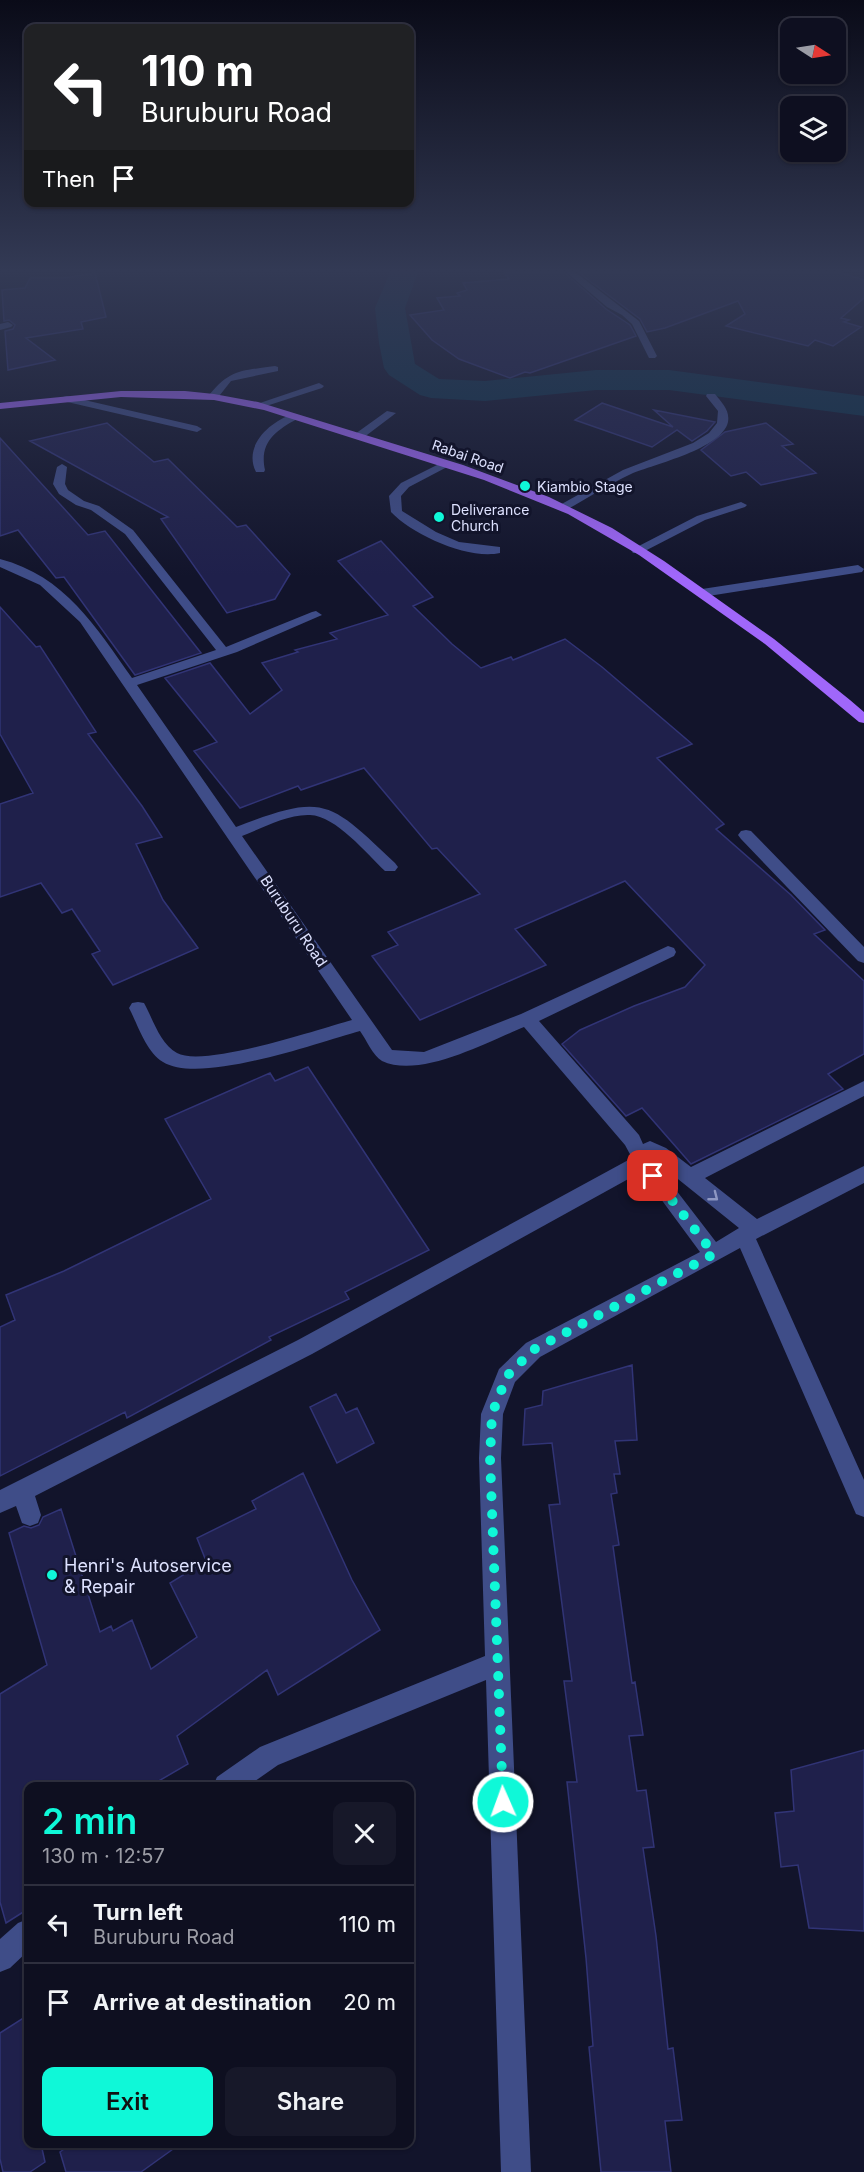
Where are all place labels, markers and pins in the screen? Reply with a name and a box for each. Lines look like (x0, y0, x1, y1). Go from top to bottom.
place label: Kiambio Stage (537, 478, 633, 495)
marker: Kiambio Stage (518, 479, 532, 493)
place label: Deliverance Church (451, 501, 529, 534)
marker: Deliverance Church (432, 510, 446, 524)
pin (627, 1150, 678, 1201)
place label: Henri's Autoservice & Repair (64, 1555, 232, 1597)
marker: Henri's Autoservice & Repair (45, 1568, 59, 1582)

